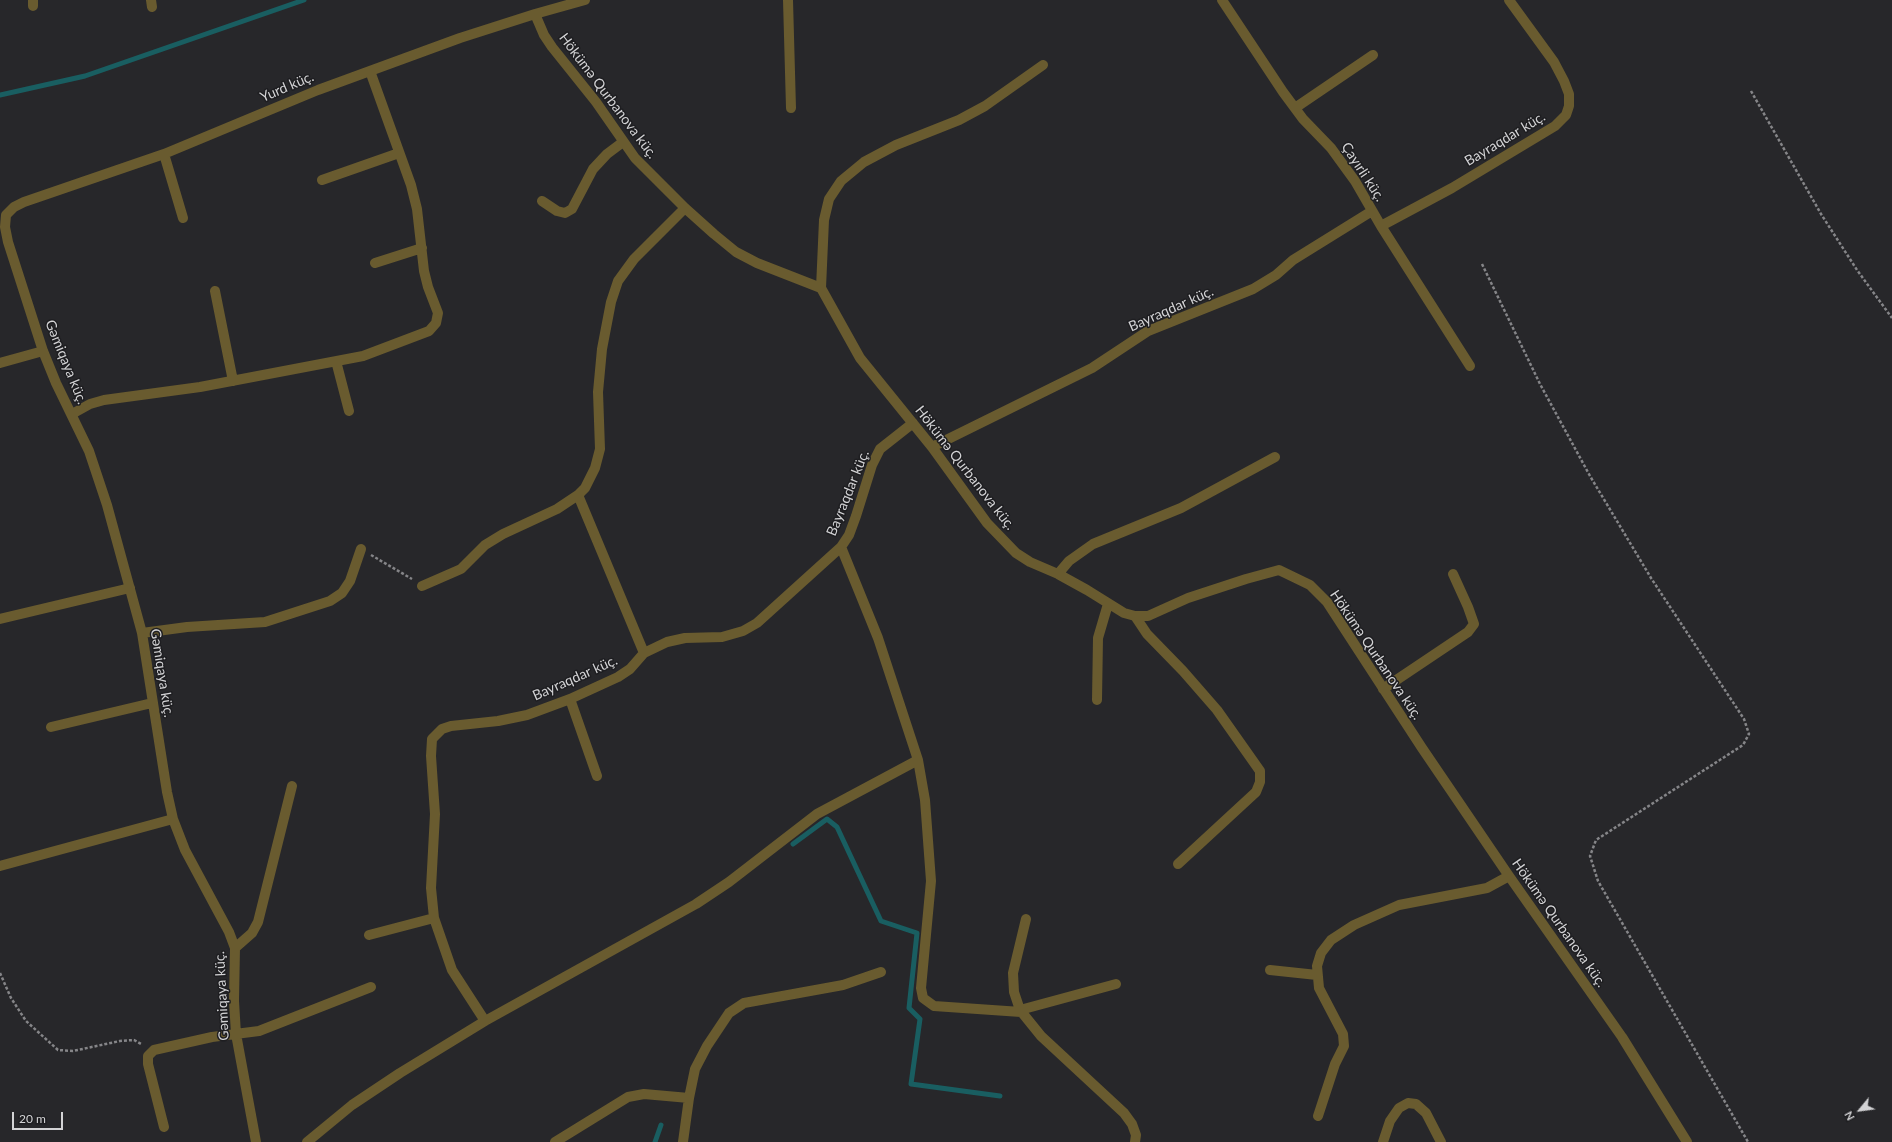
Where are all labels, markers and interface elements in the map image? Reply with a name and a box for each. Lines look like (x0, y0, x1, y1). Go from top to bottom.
street label: Hökümə Qurbanova küç. (555, 30, 661, 162)
street label: Yurd küç. (258, 68, 316, 106)
street label: Bayraqdar küç. (1462, 108, 1548, 170)
street label: Çayırli küç. (1338, 139, 1388, 205)
street label: Bayraqdar küç. (1126, 283, 1216, 335)
street label: Gəmiqaya küç. (41, 317, 91, 407)
street label: Hökümə Qurbanova küç. (911, 403, 1019, 533)
street label: Bayraqdar küç. (823, 448, 873, 538)
street label: Hökümə Qurbanova küç. (1326, 587, 1426, 723)
street label: Gəmiqaya küç. (147, 627, 177, 719)
street label: Bayraqdar küç. (530, 652, 620, 704)
street label: Hökümə Qurbanova küç. (1508, 856, 1610, 990)
street label: Gəmiqaya küç. (211, 951, 233, 1041)
north arrow (1840, 1090, 1880, 1130)
scale bar (14, 1104, 65, 1130)
text: N (1841, 1109, 1857, 1123)
text: 20 m (19, 1111, 46, 1126)

